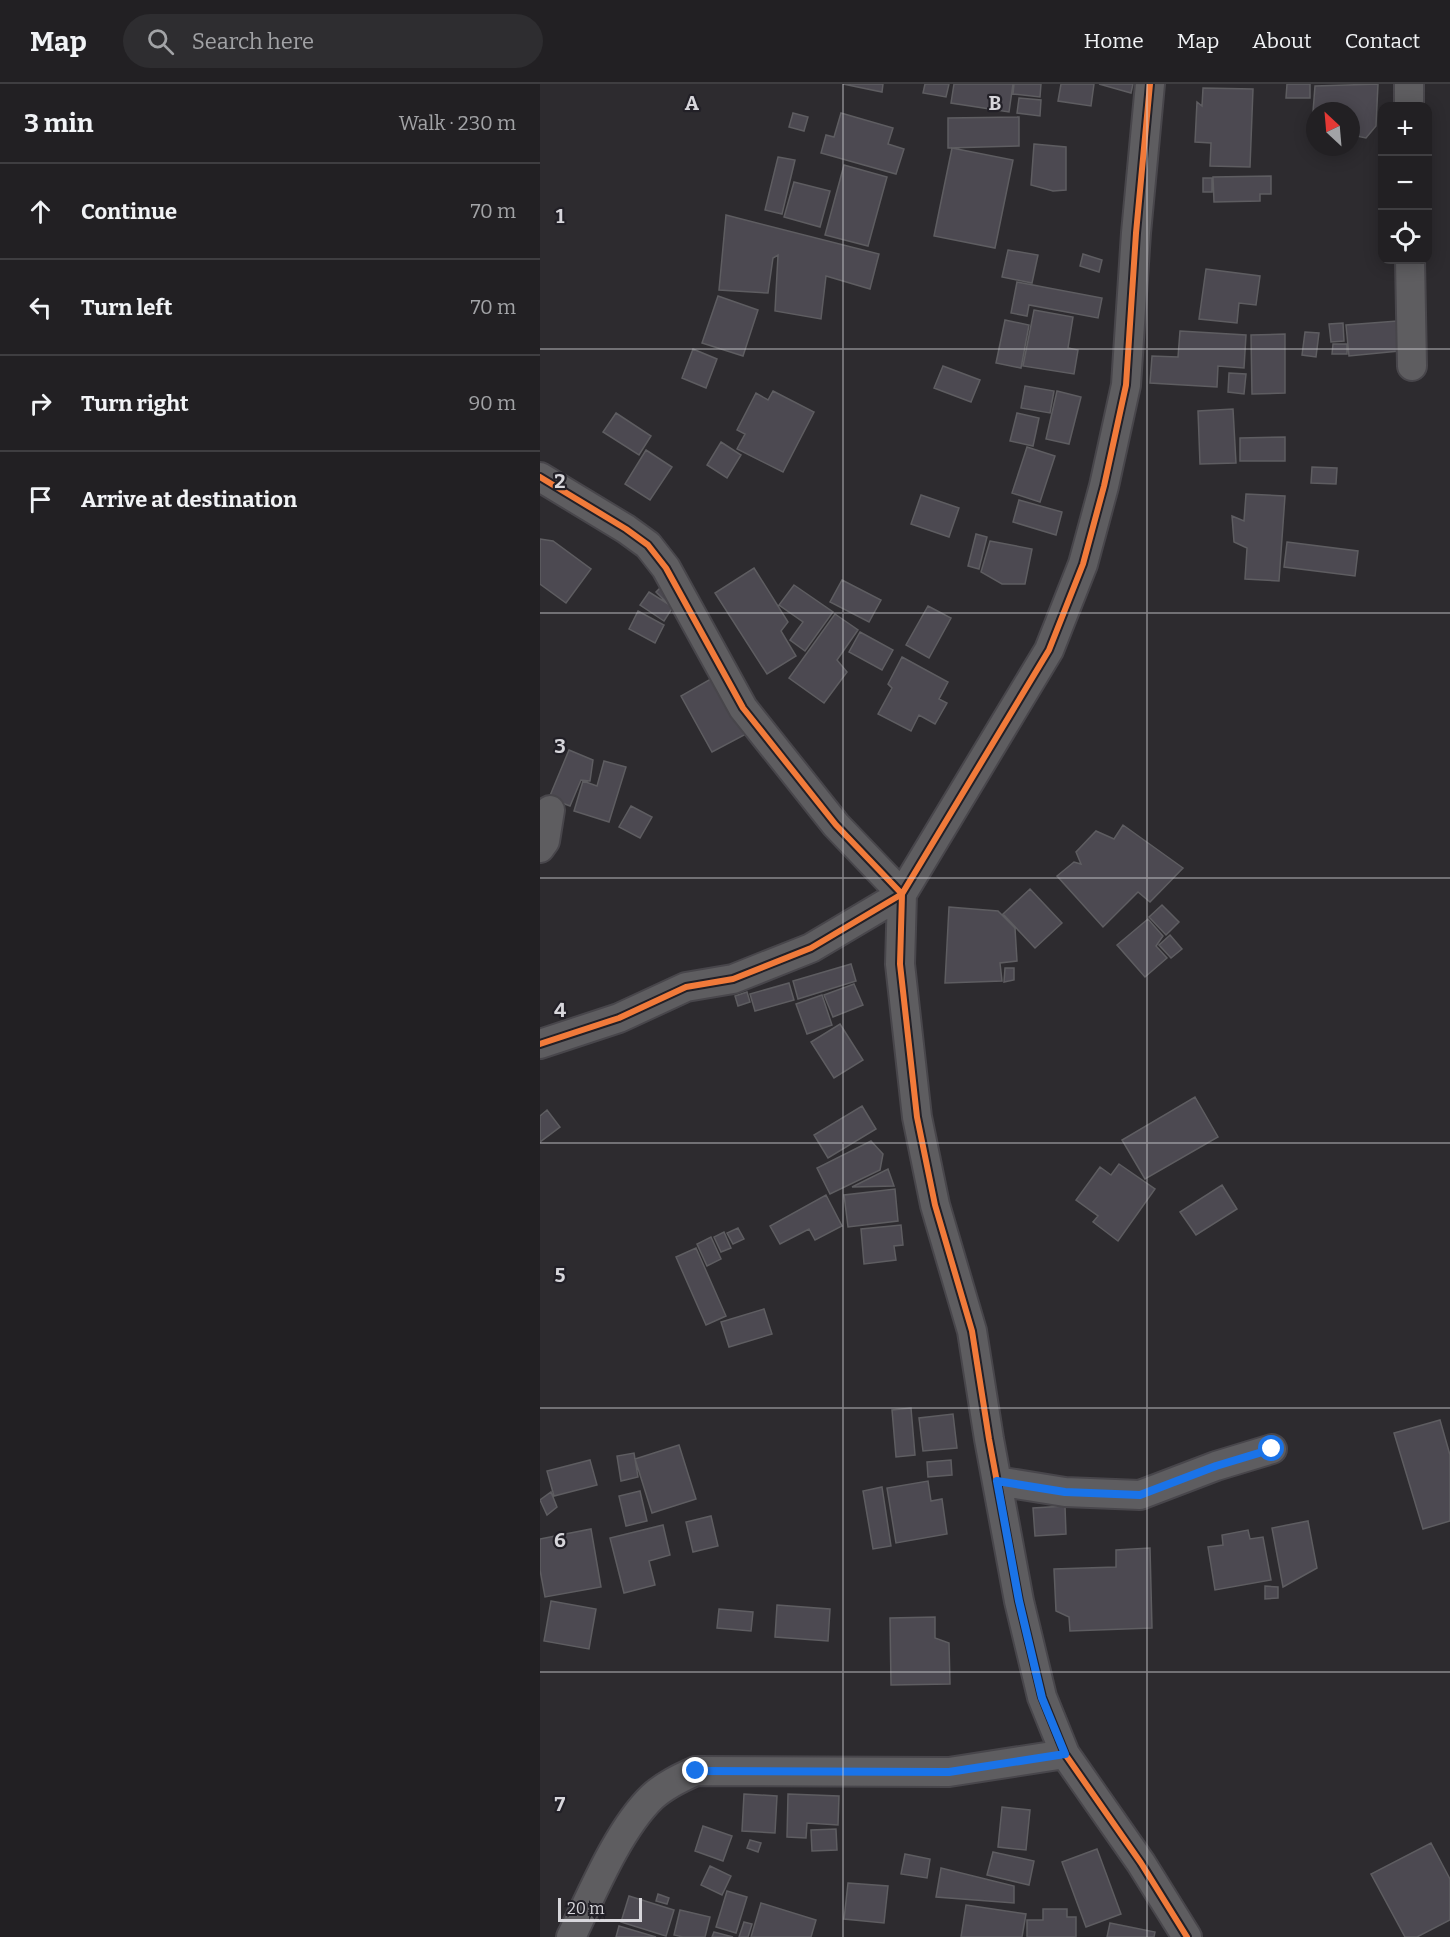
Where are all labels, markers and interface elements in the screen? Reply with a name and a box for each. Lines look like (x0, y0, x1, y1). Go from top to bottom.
search box (123, 14, 543, 68)
text: Map (30, 25, 87, 58)
icon: search (144, 25, 177, 58)
text: Search here (192, 28, 314, 55)
text: Home (1084, 28, 1144, 54)
text: Map (1177, 28, 1219, 54)
text: About (1252, 28, 1312, 54)
text: Contact (1345, 28, 1420, 54)
text: A (685, 91, 700, 115)
text: B (989, 91, 1002, 115)
north arrow (1306, 102, 1360, 156)
map controls (1378, 102, 1432, 264)
button: + (1378, 102, 1432, 156)
text: 3 min (24, 108, 93, 139)
text: Walk · 230 m (399, 111, 516, 135)
button: − (1378, 156, 1432, 210)
icon: ahead (24, 195, 57, 228)
text: Continue (81, 198, 177, 225)
text: 70 m (470, 199, 516, 223)
text: 1 (556, 204, 565, 228)
button: locate (1378, 210, 1432, 264)
icon: left (24, 291, 57, 324)
text: Turn left (81, 294, 173, 321)
text: 70 m (470, 295, 516, 319)
icon: right (24, 387, 57, 420)
text: Turn right (81, 390, 189, 417)
text: 90 m (468, 391, 516, 415)
text: 2 (554, 469, 566, 493)
icon: arrive (24, 483, 57, 516)
text: Arrive at destination (81, 486, 297, 513)
text: 3 (554, 734, 566, 758)
text: 4 (554, 998, 566, 1022)
text: 5 (555, 1263, 566, 1287)
route start (1258, 1435, 1284, 1461)
text: 6 (554, 1528, 566, 1552)
route end (682, 1757, 708, 1783)
text: 7 (555, 1792, 566, 1816)
scale bar (558, 1895, 642, 1922)
text: 20 m (567, 1899, 604, 1918)

